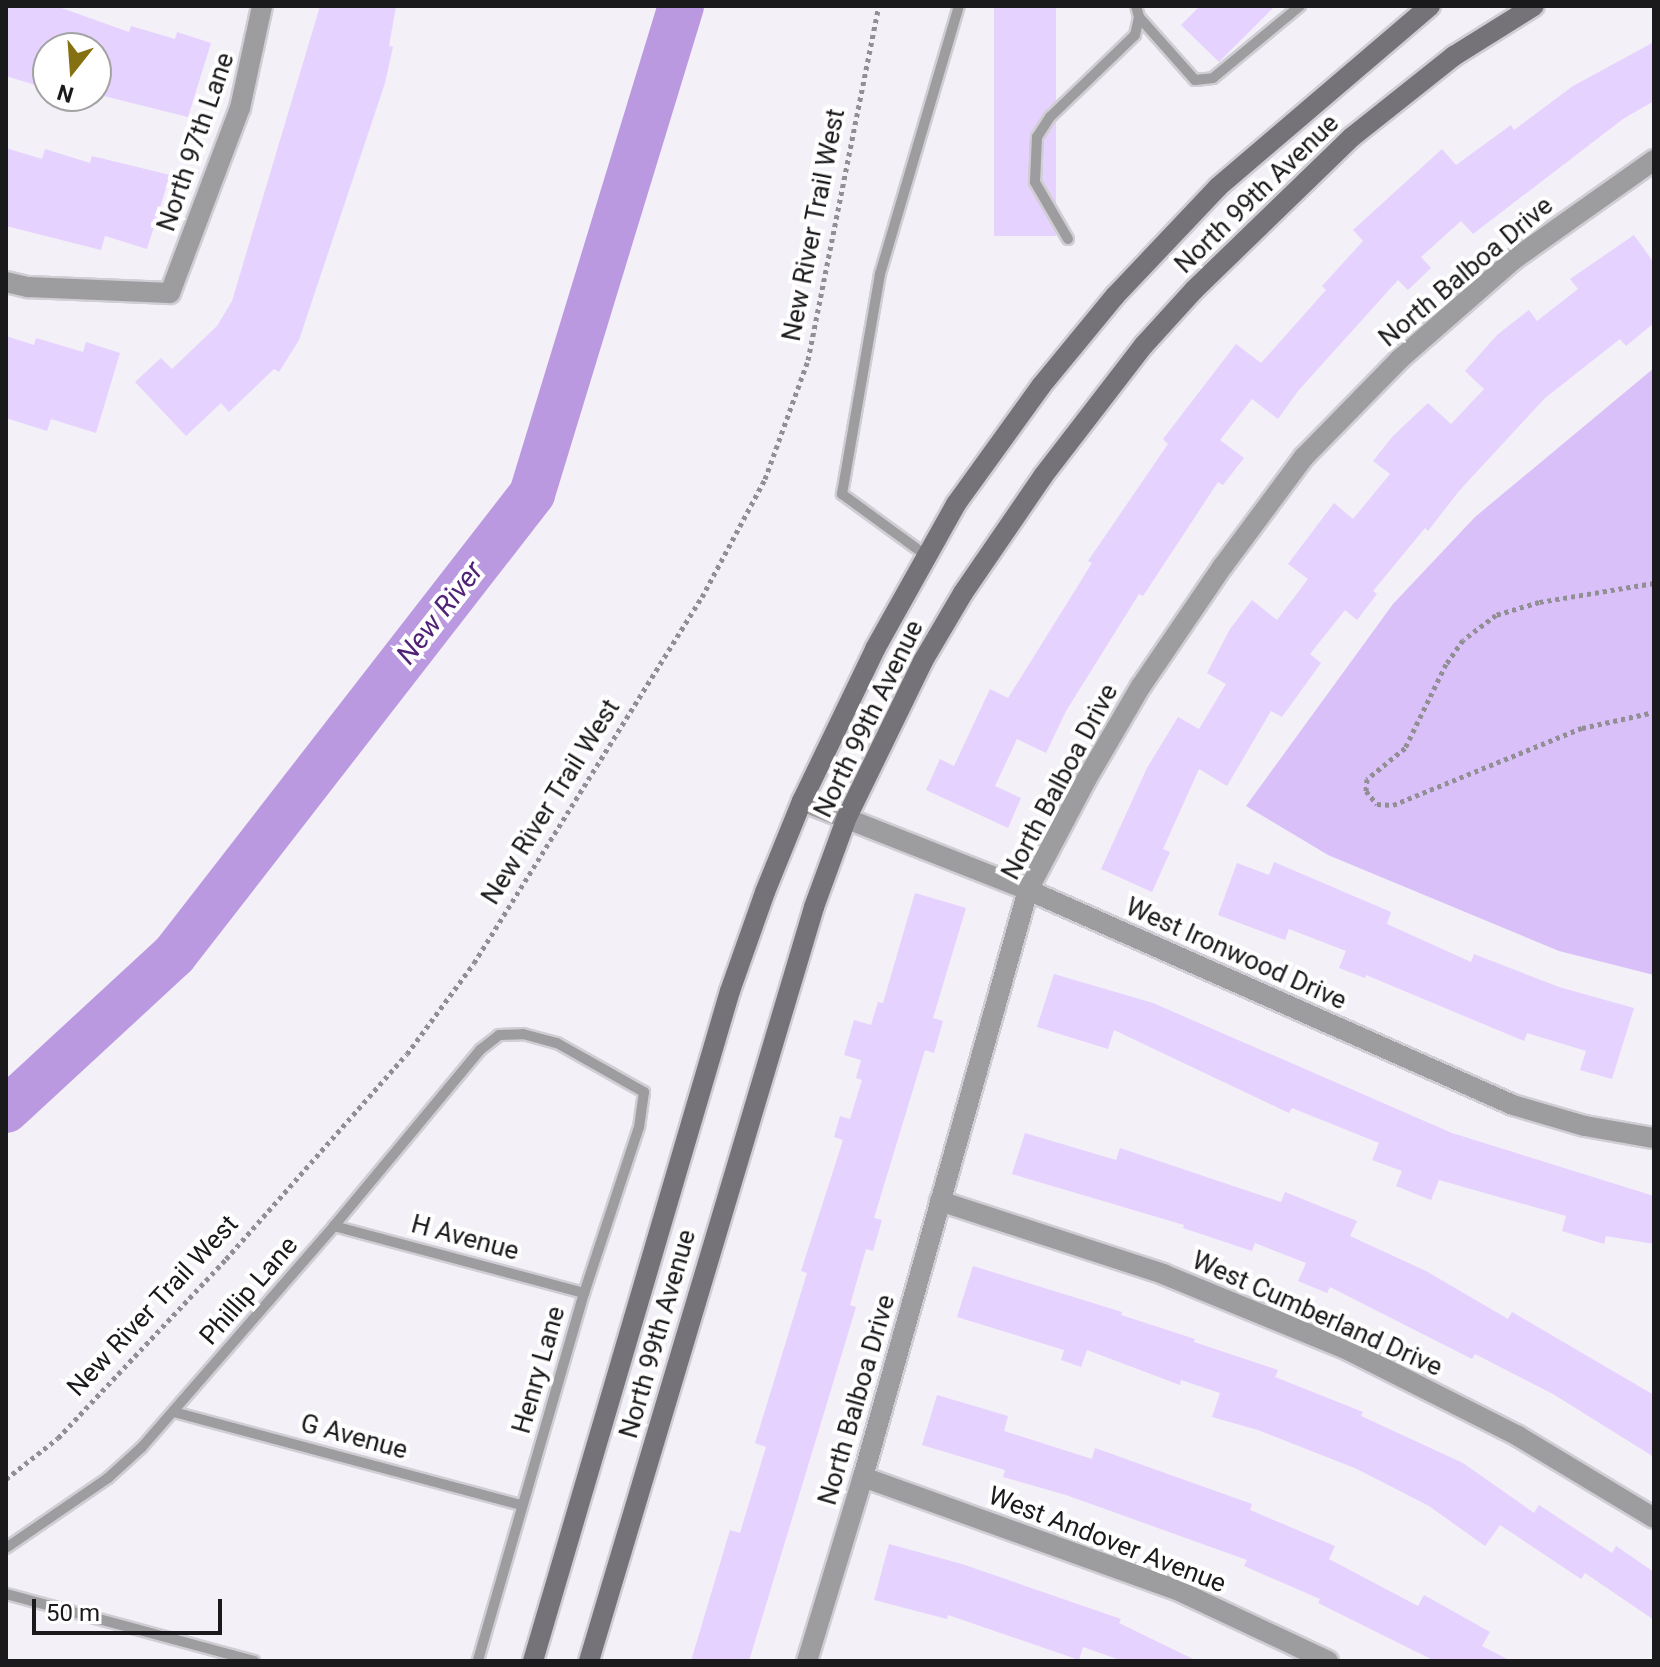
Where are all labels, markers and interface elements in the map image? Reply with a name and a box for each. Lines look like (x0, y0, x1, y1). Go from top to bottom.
north arrow (32, 32, 112, 112)
street label: North 97th Lane (151, 49, 241, 235)
text: N (54, 79, 77, 108)
street label: New River Trail West (776, 106, 852, 344)
street label: North 99th Avenue (1169, 108, 1345, 280)
street label: North Balboa Drive (1373, 190, 1559, 354)
water label: New River (390, 555, 490, 671)
street label: North 99th Avenue (808, 615, 930, 823)
street label: North Balboa Drive (995, 679, 1125, 885)
street label: New River Trail West (475, 693, 627, 911)
street label: West Ironwood Drive (1121, 891, 1351, 1017)
street label: New River Trail West (61, 1209, 245, 1403)
street label: H Avenue (408, 1209, 522, 1267)
street label: North 99th Avenue (613, 1226, 703, 1442)
street label: Phillip Lane (193, 1230, 305, 1352)
street label: West Cumberland Drive (1187, 1245, 1447, 1383)
street label: North Balboa Drive (812, 1291, 902, 1509)
street label: Henry Lane (506, 1303, 572, 1437)
street label: G Avenue (297, 1408, 411, 1466)
street label: West Andover Avenue (984, 1480, 1230, 1600)
scale bar (36, 1583, 226, 1633)
text: 50 m (46, 1599, 100, 1627)

